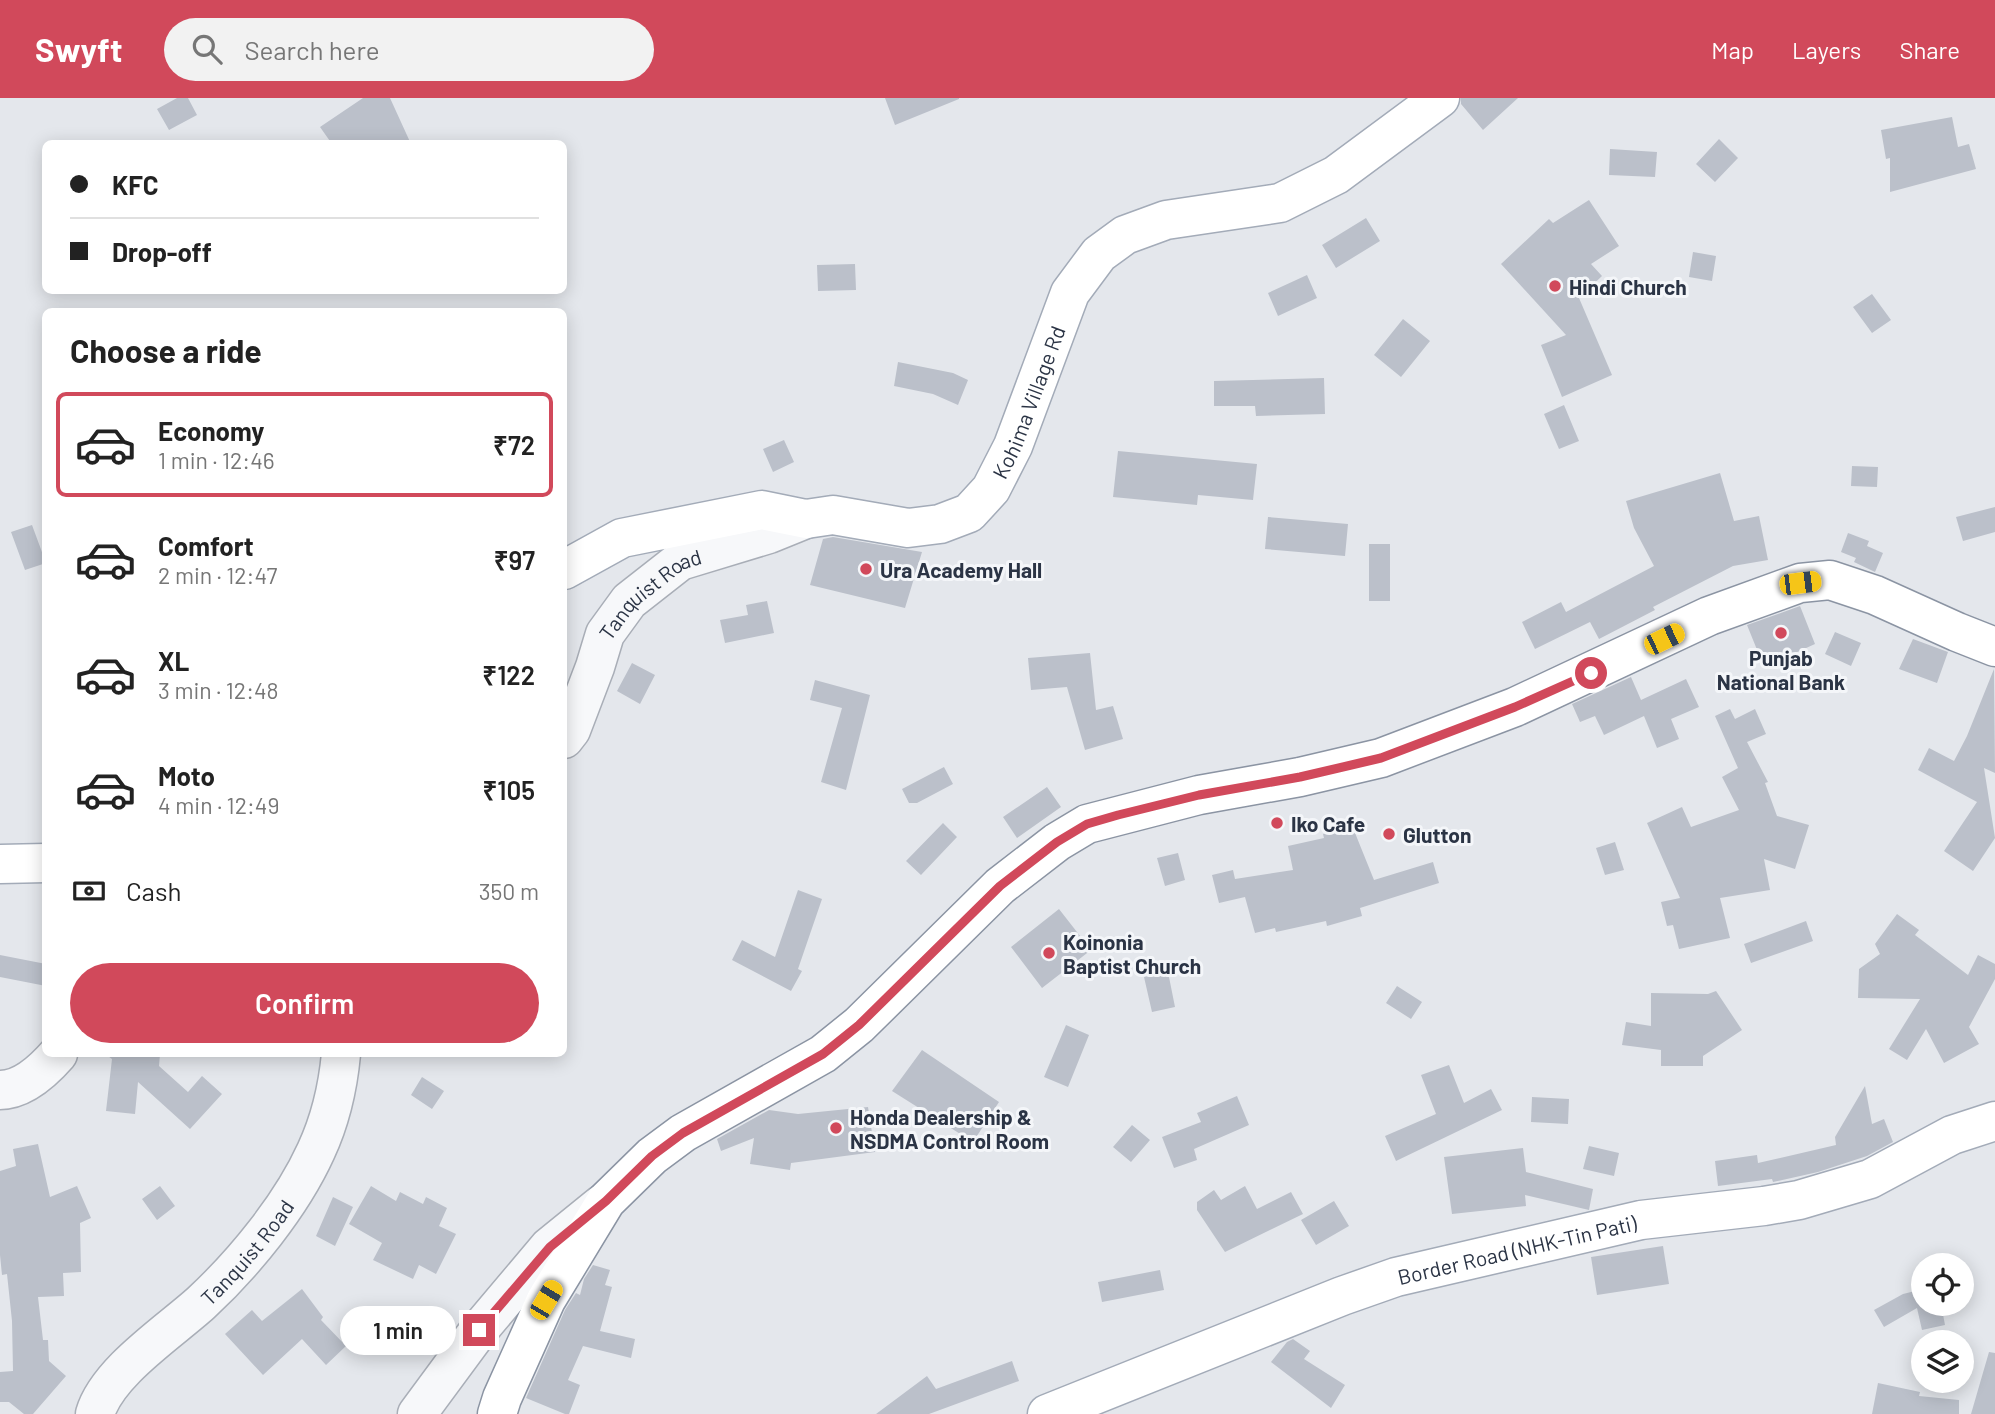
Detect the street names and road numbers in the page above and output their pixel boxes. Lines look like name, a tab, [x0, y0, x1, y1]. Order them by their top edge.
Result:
street label: Kohima Village Rd	[986, 322, 1069, 482]
street label: Tanquist Road	[593, 543, 704, 644]
street label: Tanquist Road	[195, 1194, 298, 1310]
street label: Border Road (NHK-Tin Pati)	[1395, 1209, 1639, 1289]

